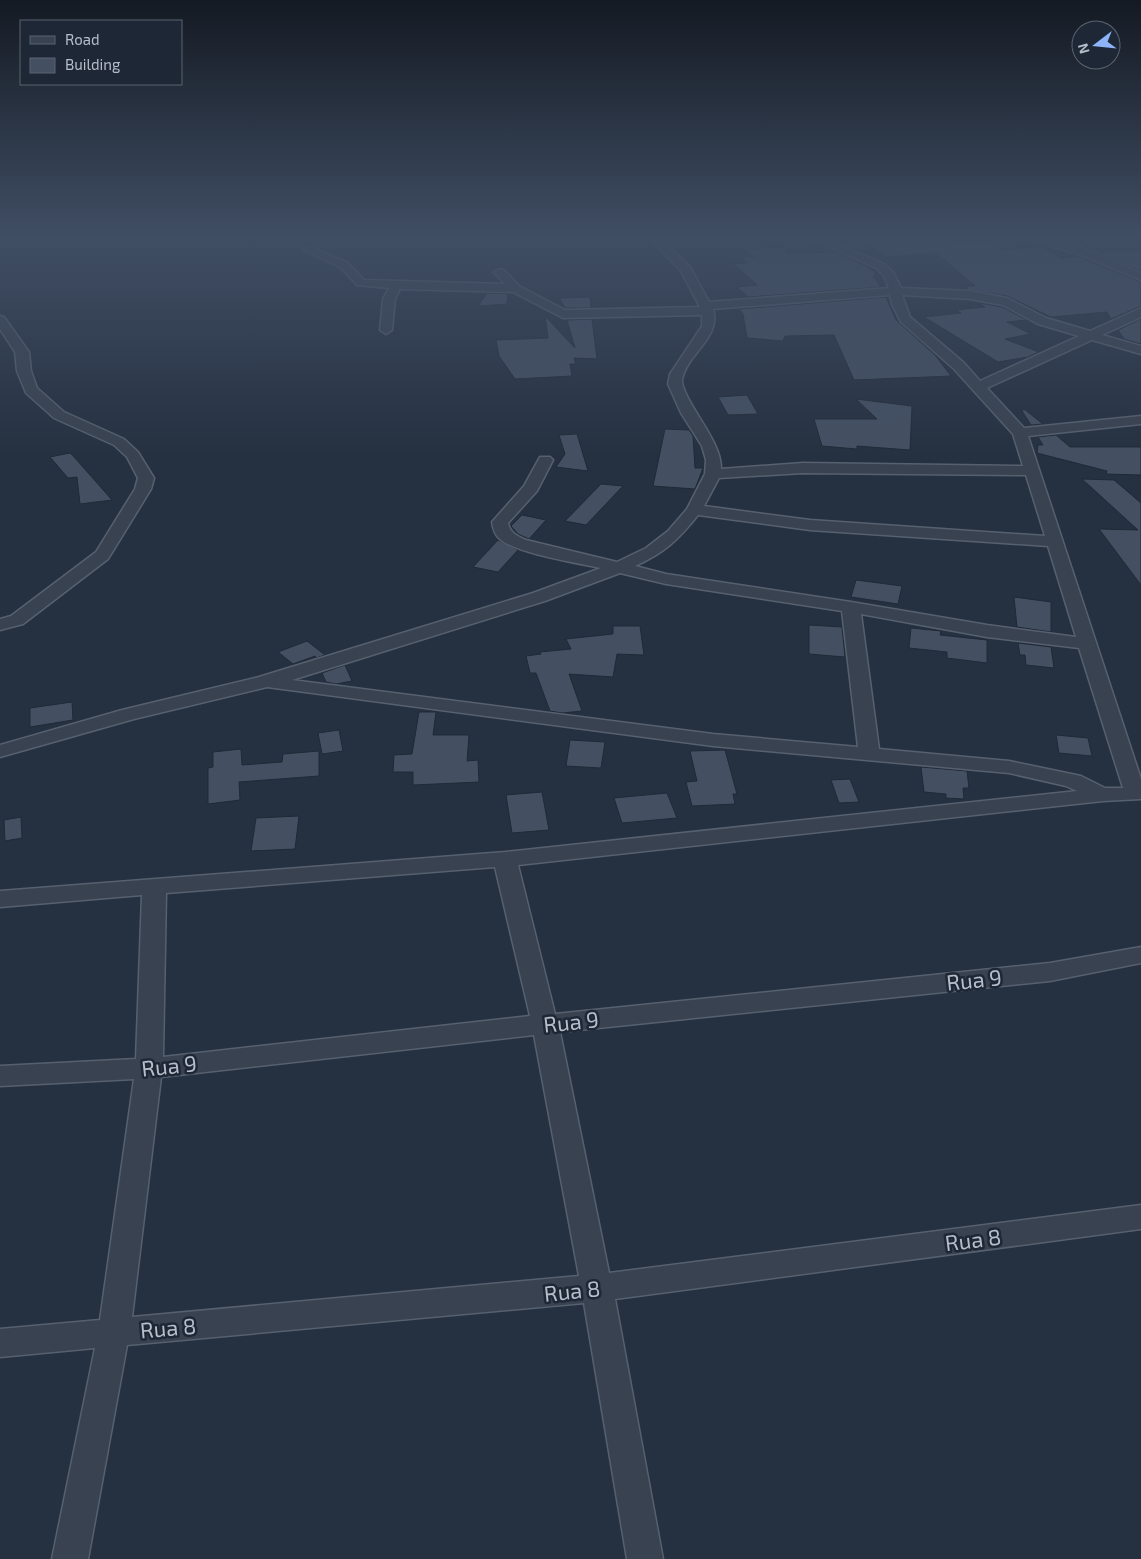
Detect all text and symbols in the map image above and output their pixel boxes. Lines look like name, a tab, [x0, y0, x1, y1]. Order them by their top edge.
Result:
legend	[20, 20, 182, 85]
north arrow	[1071, 20, 1121, 70]
text: Road	[65, 30, 100, 48]
text: N	[1073, 42, 1093, 56]
text: Building	[65, 55, 121, 73]
street label: Rua 9	[945, 963, 1003, 995]
street label: Rua 9	[542, 1005, 600, 1037]
street label: Rua 9	[140, 1049, 198, 1081]
street label: Rua 8	[943, 1223, 1003, 1255]
street label: Rua 8	[543, 1274, 601, 1306]
street label: Rua 8	[139, 1312, 197, 1342]

